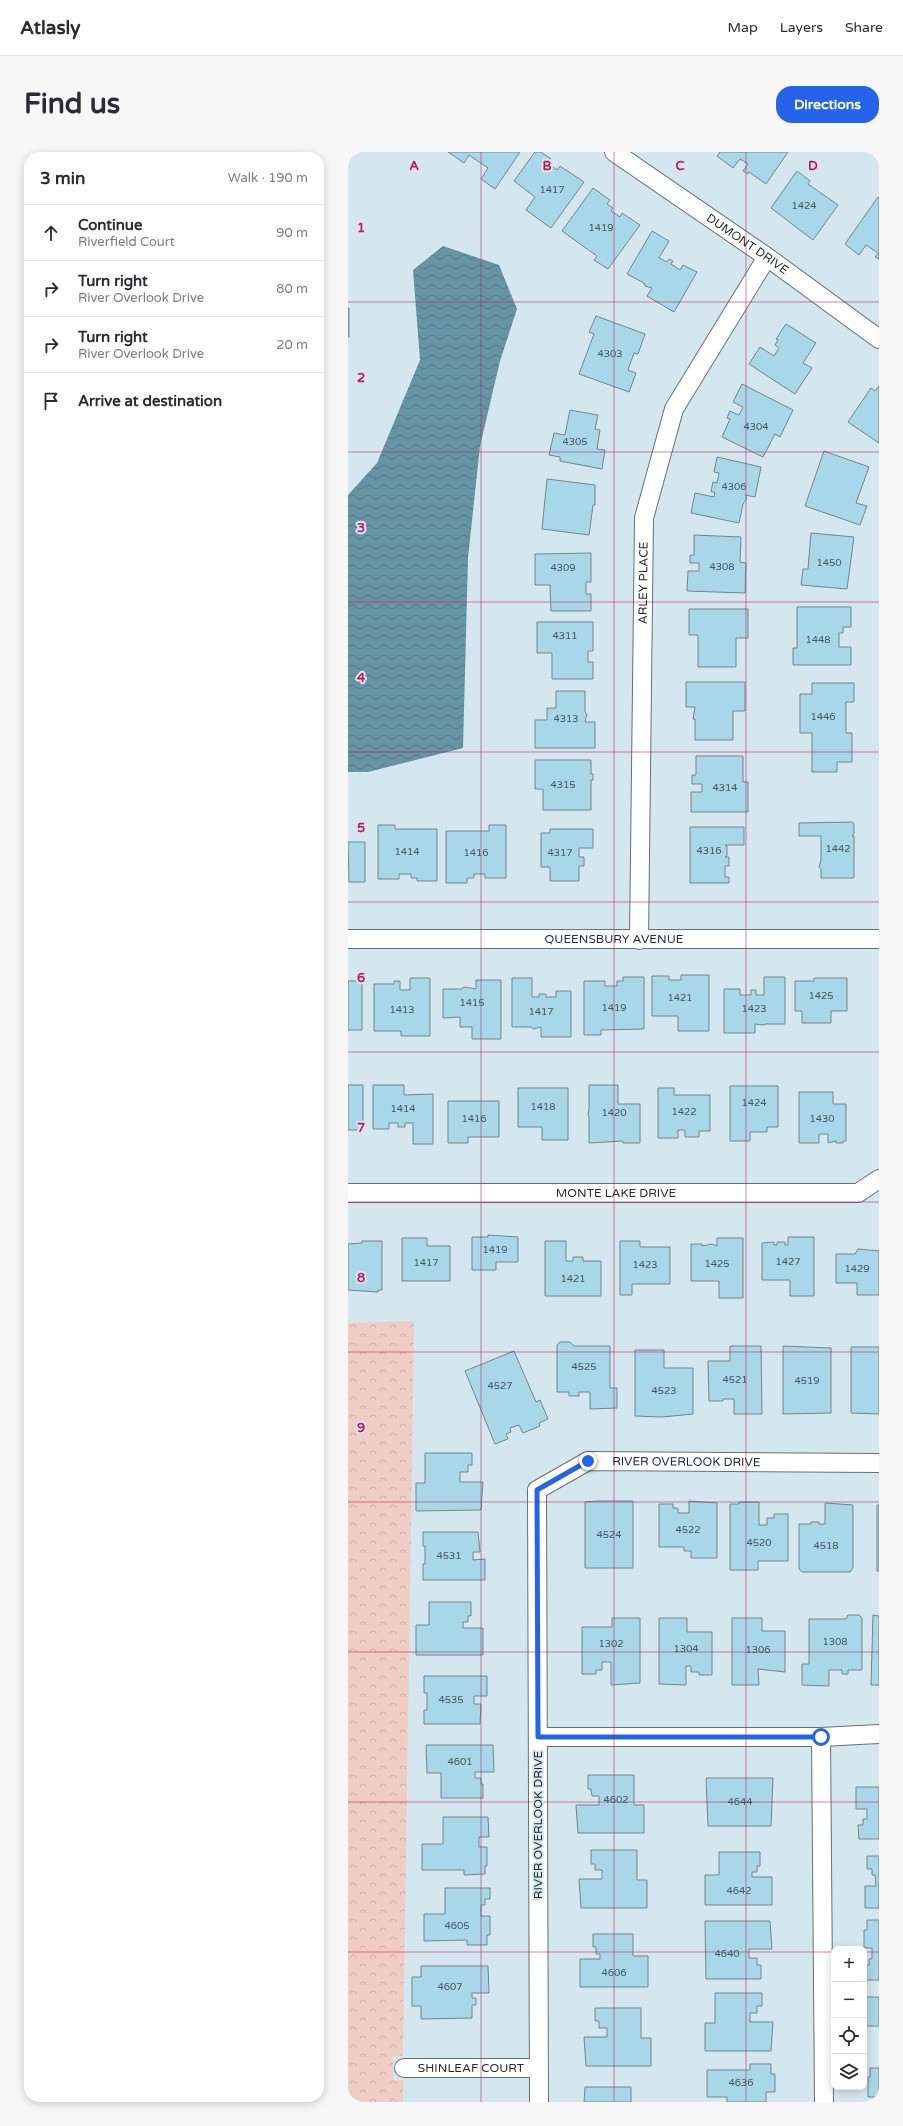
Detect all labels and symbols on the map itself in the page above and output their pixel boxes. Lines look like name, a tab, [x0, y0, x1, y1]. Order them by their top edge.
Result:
text: A	[409, 158, 419, 174]
text: B	[542, 158, 552, 174]
text: C	[675, 158, 685, 174]
text: D	[808, 158, 818, 174]
house number: 1417	[539, 184, 565, 196]
house number: 1424	[791, 200, 817, 212]
street label: DUMONT DRIVE	[704, 211, 791, 277]
text: 1	[357, 220, 365, 236]
house number: 1419	[588, 222, 614, 234]
house number: 4303	[597, 348, 623, 360]
text: 2	[357, 370, 365, 386]
house number: 4304	[743, 421, 769, 433]
house number: 4305	[562, 436, 588, 448]
house number: 4306	[721, 481, 747, 493]
text: 3	[357, 520, 365, 536]
street label: ARLEY PLACE	[636, 541, 651, 624]
house number: 1450	[816, 557, 842, 569]
house number: 4308	[709, 561, 735, 573]
house number: 4309	[550, 562, 576, 574]
house number: 4311	[552, 630, 578, 642]
house number: 1448	[805, 634, 831, 646]
text: 4	[357, 670, 366, 686]
house number: 1446	[810, 711, 836, 723]
house number: 4313	[553, 713, 579, 725]
house number: 4315	[550, 779, 576, 791]
house number: 4314	[712, 782, 738, 794]
text: 5	[357, 820, 365, 836]
house number: 1442	[825, 843, 851, 855]
house number: 4316	[696, 845, 722, 857]
house number: 1414	[394, 846, 420, 858]
house number: 1416	[463, 847, 489, 859]
house number: 4317	[547, 847, 573, 859]
street label: QUEENSBURY AVENUE	[545, 932, 684, 946]
text: 6	[357, 970, 365, 986]
house number: 1425	[808, 990, 834, 1002]
house number: 1421	[667, 992, 693, 1004]
house number: 1415	[459, 997, 485, 1009]
house number: 1419	[601, 1002, 627, 1014]
house number: 1423	[741, 1003, 767, 1015]
house number: 1413	[389, 1004, 415, 1016]
house number: 1417	[528, 1006, 554, 1018]
house number: 1424	[741, 1097, 767, 1109]
house number: 1418	[530, 1101, 556, 1113]
house number: 1414	[390, 1103, 416, 1115]
house number: 1422	[671, 1106, 697, 1118]
house number: 1420	[601, 1107, 627, 1119]
house number: 1416	[461, 1113, 487, 1125]
house number: 1430	[809, 1113, 835, 1125]
text: 7	[357, 1120, 365, 1136]
street label: MONTE LAKE DRIVE	[556, 1186, 677, 1200]
house number: 1419	[482, 1244, 508, 1256]
house number: 1427	[775, 1256, 801, 1268]
house number: 1417	[413, 1257, 439, 1269]
house number: 1425	[704, 1258, 730, 1270]
house number: 1423	[632, 1259, 658, 1271]
house number: 1429	[844, 1263, 870, 1275]
text: 8	[357, 1270, 365, 1286]
house number: 1421	[560, 1273, 586, 1285]
house number: 4525	[571, 1361, 597, 1373]
house number: 4521	[722, 1374, 748, 1386]
house number: 4519	[794, 1375, 820, 1387]
house number: 4527	[487, 1380, 513, 1392]
house number: 4523	[651, 1385, 677, 1397]
text: 9	[357, 1420, 365, 1436]
route end	[579, 1452, 597, 1470]
street label: RIVER OVERLOOK DRIVE	[612, 1454, 761, 1469]
house number: 4522	[675, 1524, 701, 1536]
house number: 4524	[596, 1529, 622, 1541]
house number: 4520	[746, 1537, 772, 1549]
house number: 4518	[813, 1540, 839, 1552]
house number: 4531	[436, 1550, 462, 1562]
house number: 1308	[822, 1636, 848, 1648]
house number: 1302	[598, 1638, 624, 1650]
house number: 1304	[673, 1643, 699, 1655]
house number: 1306	[745, 1644, 771, 1656]
house number: 4535	[438, 1694, 464, 1706]
route start	[812, 1728, 830, 1746]
street label: RIVER OVERLOOK DRIVE	[531, 1751, 545, 1899]
house number: 4601	[447, 1756, 473, 1768]
house number: 4602	[603, 1794, 629, 1806]
house number: 4644	[727, 1796, 753, 1808]
house number: 4642	[726, 1885, 752, 1897]
house number: 4605	[444, 1920, 470, 1932]
house number: 4640	[714, 1948, 740, 1960]
house number: 4606	[601, 1967, 627, 1979]
house number: 4607	[437, 1981, 463, 1993]
street label: SHINLEAF COURT	[418, 2061, 525, 2075]
house number: 4636	[728, 2077, 754, 2089]

